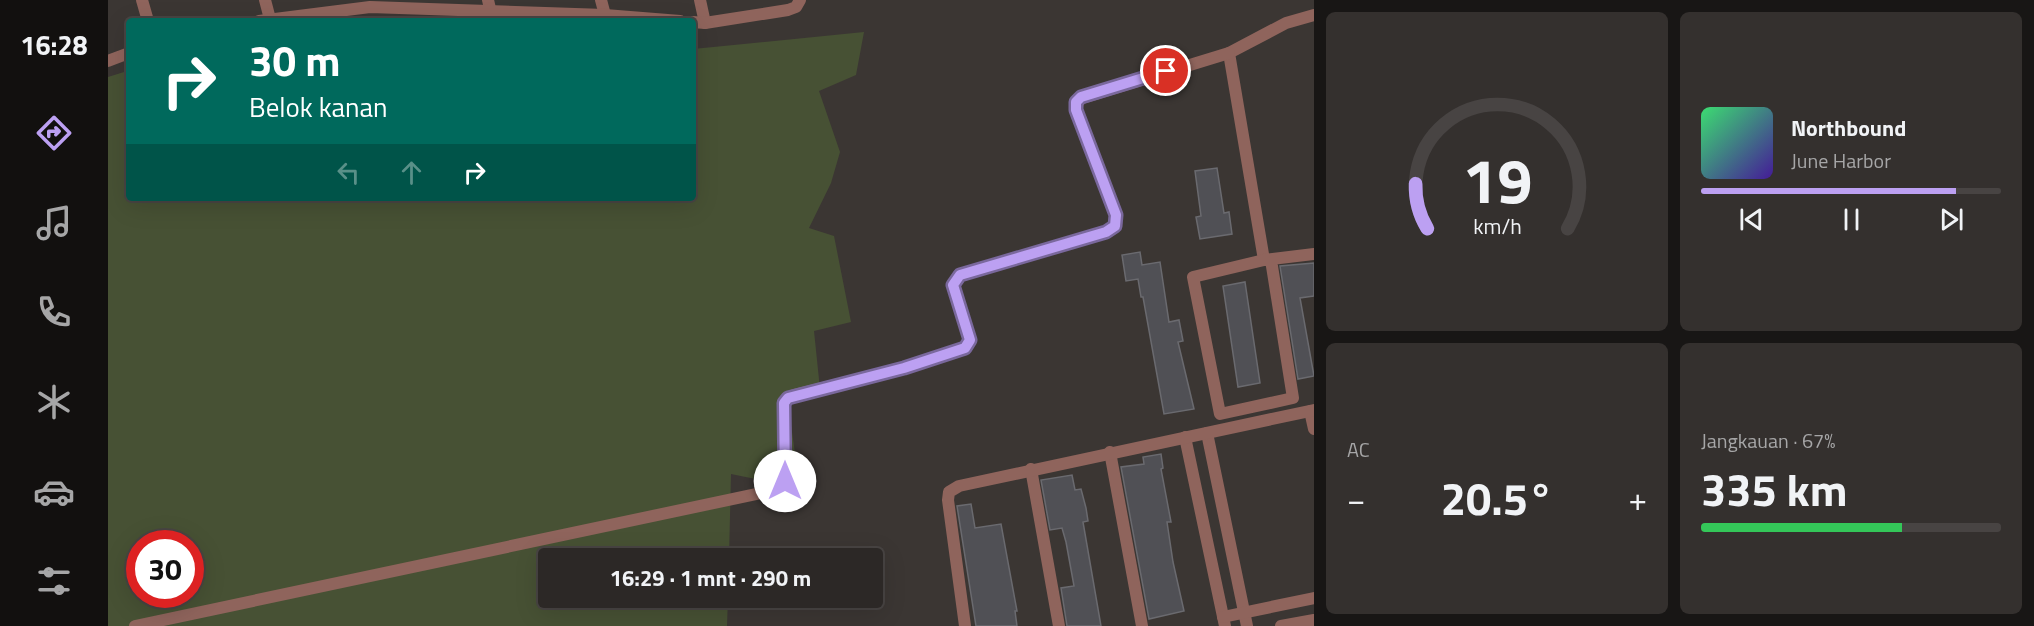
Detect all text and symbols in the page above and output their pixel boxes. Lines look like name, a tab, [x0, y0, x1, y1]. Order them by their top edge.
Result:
text: 16:28	[20, 24, 88, 65]
text: 30 m	[249, 28, 341, 92]
icon: right	[150, 42, 228, 120]
pin	[1140, 45, 1191, 96]
icon: arrive	[1149, 54, 1182, 87]
text: Belok kanan	[249, 86, 388, 127]
text: Northbound	[1791, 111, 1906, 145]
icon: directions	[33, 112, 75, 154]
text: 19	[1462, 132, 1532, 227]
text: June Harbor	[1791, 145, 1891, 176]
icon: left	[332, 156, 365, 189]
icon: ahead	[395, 156, 428, 189]
icon: right	[458, 156, 491, 189]
icon: music	[33, 202, 75, 244]
icon: previous	[1735, 203, 1768, 236]
icon: pause	[1835, 203, 1868, 236]
icon: next	[1935, 203, 1968, 236]
text: km/h	[1473, 210, 1521, 242]
icon: phone	[33, 291, 75, 333]
icon: climate	[33, 381, 75, 423]
text: Jangkauan · 67%	[1701, 425, 1835, 456]
text: AC	[1347, 434, 1370, 465]
position arrow	[753, 449, 817, 513]
text: 335 km	[1701, 455, 1847, 523]
text: 20.5°	[1441, 464, 1553, 532]
icon: car	[33, 471, 75, 513]
text: −	[1347, 474, 1365, 524]
text: +	[1629, 474, 1647, 524]
speed limit sign: 30	[126, 530, 204, 608]
icon: filters	[33, 560, 75, 602]
text: 16:29 · 1 mnt · 290 m	[610, 561, 811, 595]

